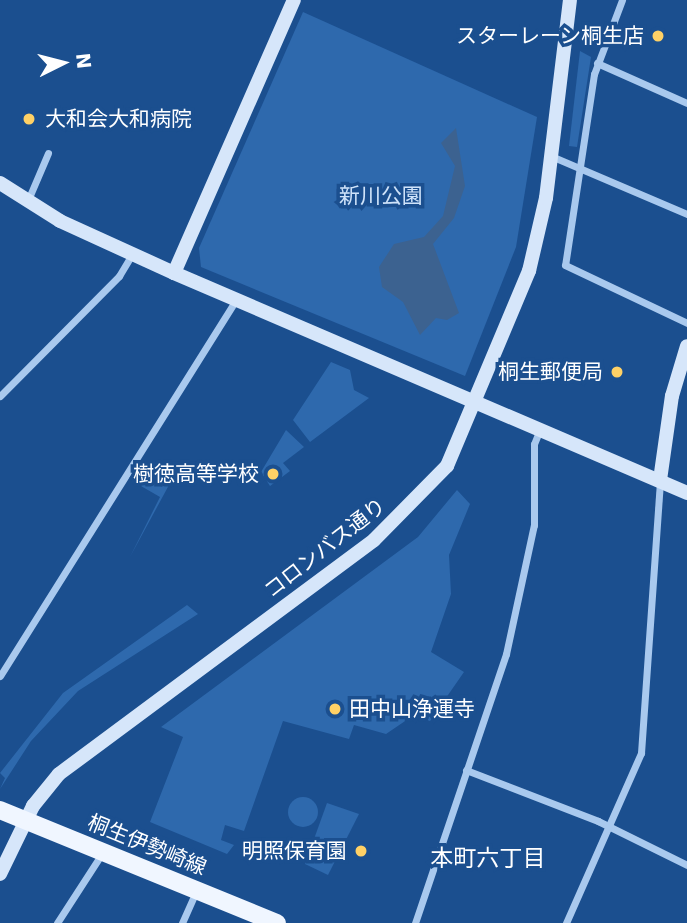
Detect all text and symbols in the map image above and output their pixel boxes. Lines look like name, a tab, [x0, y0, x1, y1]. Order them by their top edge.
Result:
place label: スターレーン桐生店	[455, 23, 644, 49]
north arrow	[28, 28, 98, 98]
marker: スターレーン桐生店	[650, 28, 666, 44]
text: N	[72, 52, 96, 70]
place label: 大和会大和病院	[45, 106, 192, 132]
marker: 大和会大和病院	[19, 109, 39, 129]
park label: 新川公園	[339, 183, 423, 209]
place label: 桐生郵便局	[498, 359, 603, 385]
marker: 桐生郵便局	[609, 364, 625, 380]
place label: 樹徳高等学校	[133, 461, 259, 487]
marker: 樹徳高等学校	[265, 466, 281, 482]
street label: コロンバス通り	[259, 493, 391, 603]
place label: 田中山浄運寺	[349, 696, 475, 722]
marker: 田中山浄運寺	[327, 701, 343, 717]
street label: 桐生伊勢崎線	[84, 810, 210, 880]
place label: 明照保育園	[242, 838, 347, 864]
marker: 明照保育園	[353, 843, 369, 859]
district label: 本町六丁目	[431, 844, 545, 872]

